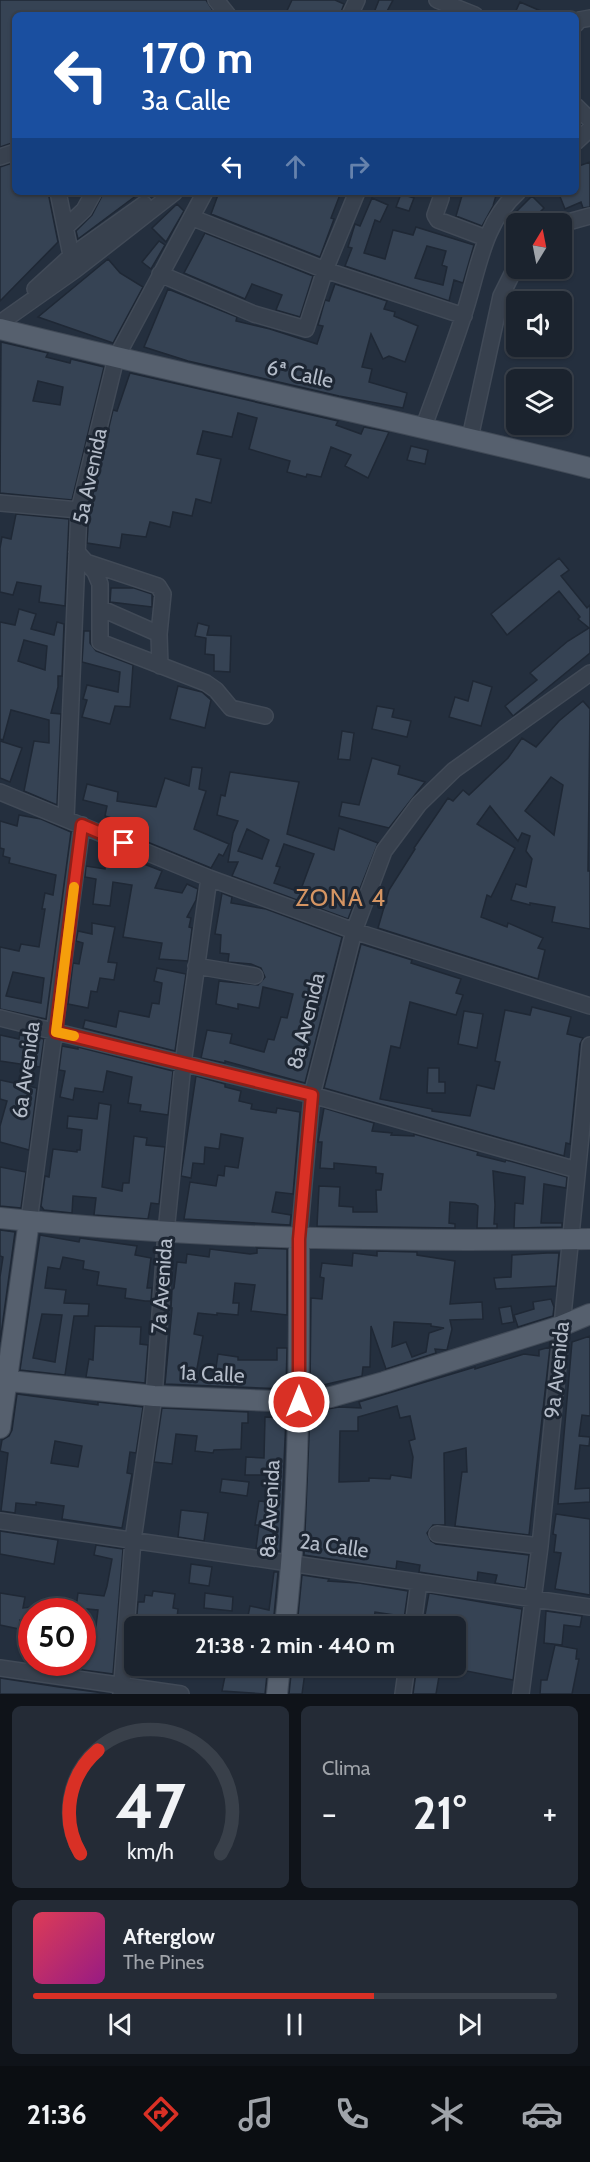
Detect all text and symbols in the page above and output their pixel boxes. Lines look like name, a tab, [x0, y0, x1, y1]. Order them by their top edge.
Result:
text: 170 m	[141, 32, 253, 84]
icon: left	[42, 36, 120, 114]
text: 3a Calle	[141, 84, 231, 117]
icon: left	[216, 150, 249, 183]
icon: ahead	[279, 150, 312, 183]
icon: right	[342, 150, 375, 183]
north arrow	[506, 213, 572, 279]
map controls	[506, 213, 572, 435]
button: sound	[506, 291, 572, 357]
street label: 6ª Calle	[264, 354, 336, 393]
button: layers	[506, 369, 572, 435]
street label: 5a Avenida	[67, 426, 112, 526]
pin	[98, 817, 149, 868]
icon: arrive	[107, 826, 140, 859]
district label: ZONA 4	[295, 883, 387, 912]
street label: 8a Avenida	[281, 970, 330, 1072]
street label: 6a Avenida	[6, 1020, 45, 1120]
street label: 7a Avenida	[146, 1237, 177, 1335]
street label: 9a Avenida	[539, 1320, 574, 1420]
street label: 1a Calle	[179, 1359, 245, 1388]
position arrow	[267, 1370, 331, 1434]
street label: 8a Avenida	[254, 1459, 285, 1559]
street label: 2a Calle	[298, 1528, 370, 1563]
speed limit sign: 50	[18, 1598, 96, 1676]
text: 21:38 · 2 min · 440 m	[195, 1632, 395, 1659]
text: Clima	[322, 1756, 370, 1780]
text: 47	[115, 1768, 186, 1844]
text: 21°	[413, 1786, 466, 1840]
text: −	[322, 1793, 337, 1833]
text: +	[542, 1793, 557, 1833]
text: km/h	[127, 1838, 174, 1864]
text: Afterglow	[123, 1923, 215, 1950]
text: The Pines	[123, 1950, 204, 1974]
icon: previous	[104, 2008, 137, 2041]
icon: pause	[278, 2008, 311, 2041]
icon: next	[453, 2008, 486, 2041]
icon: directions	[140, 2093, 182, 2135]
icon: music	[235, 2093, 277, 2135]
icon: phone	[331, 2093, 373, 2135]
icon: climate	[426, 2093, 468, 2135]
icon: car	[521, 2093, 563, 2135]
text: 21:36	[27, 2098, 87, 2131]

